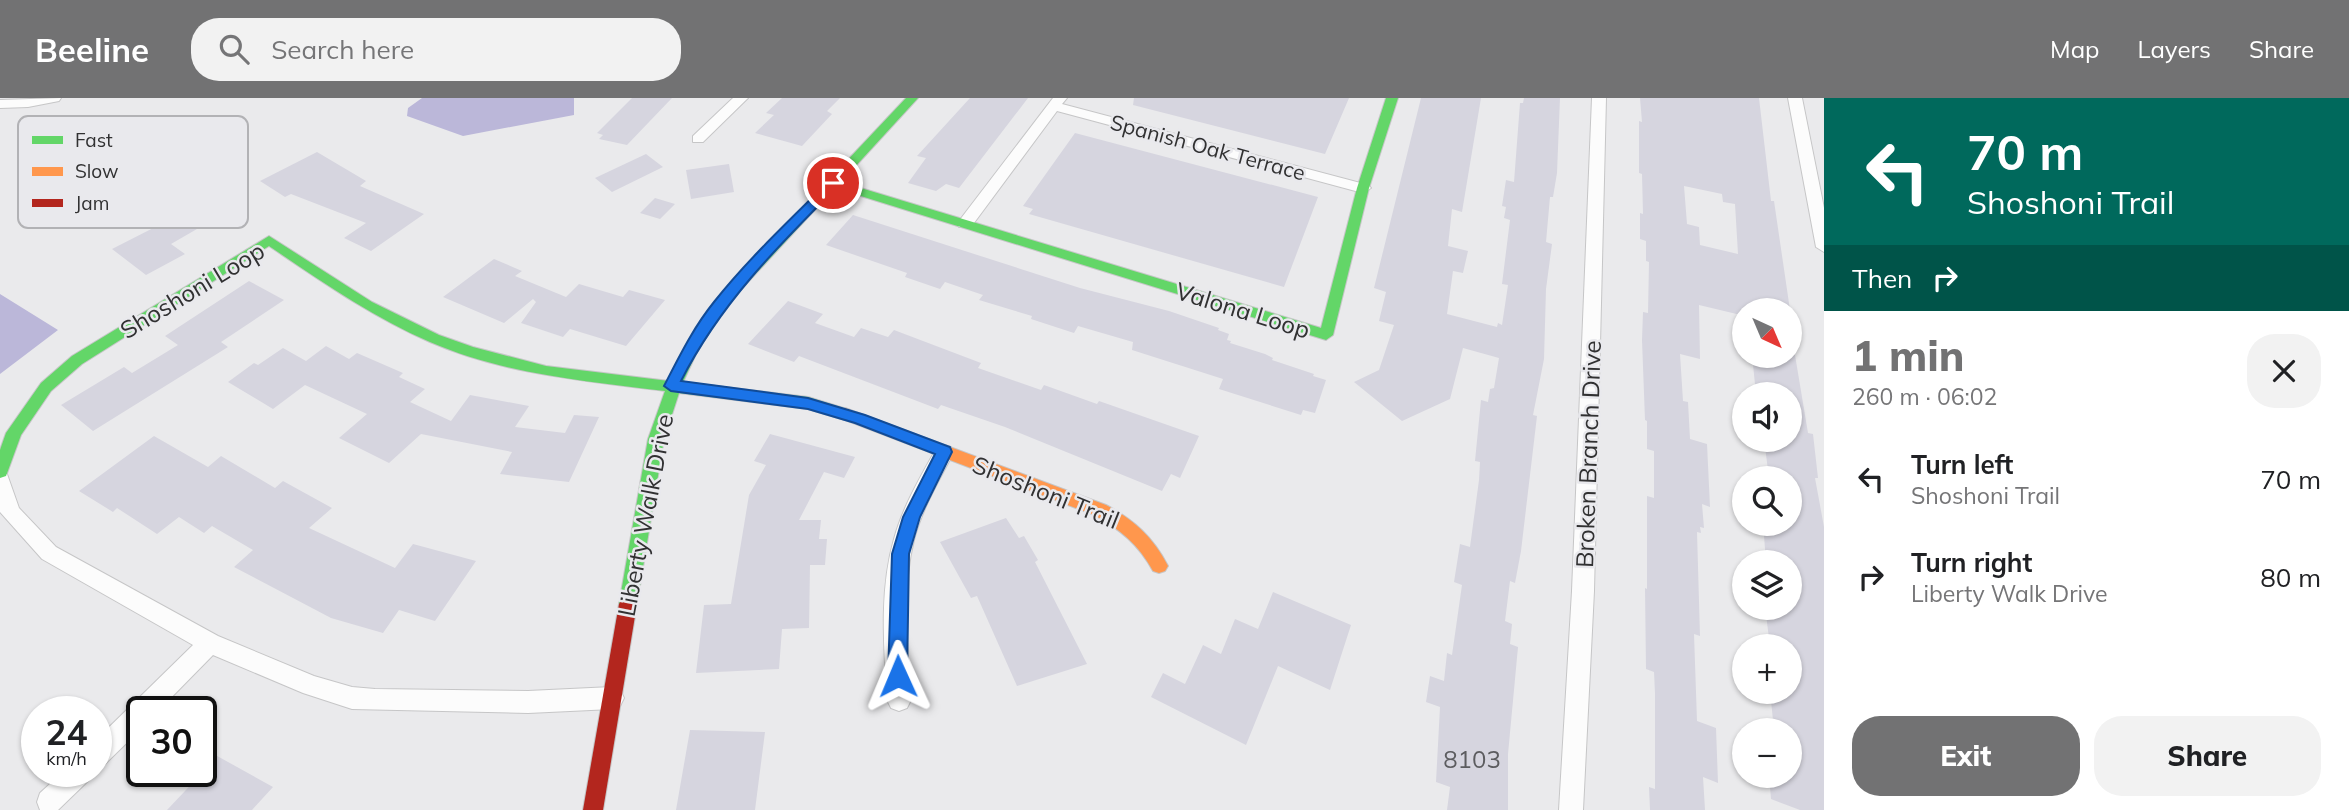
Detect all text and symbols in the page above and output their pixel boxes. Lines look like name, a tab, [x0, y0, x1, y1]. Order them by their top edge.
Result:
search box	[191, 18, 681, 81]
text: Beeline	[35, 29, 149, 70]
icon: search	[215, 30, 253, 68]
text: Search here	[271, 33, 414, 66]
text: Map	[2050, 34, 2099, 64]
text: Layers	[2137, 34, 2211, 64]
text: Share	[2249, 34, 2314, 64]
street label: Spanish Oak Terrace	[1108, 108, 1308, 186]
legend	[18, 116, 248, 228]
text: 70 m	[1967, 121, 2083, 182]
icon: left	[1852, 126, 1943, 217]
text: Fast	[75, 128, 113, 152]
pin	[803, 153, 863, 213]
text: Slow	[75, 159, 119, 183]
icon: arrive	[814, 164, 852, 202]
text: Shoshoni Trail	[1967, 182, 2174, 222]
text: Jam	[75, 191, 109, 215]
street label: Shoshoni Loop	[114, 235, 270, 345]
icon: right	[1926, 259, 1964, 297]
text: Then	[1852, 262, 1912, 295]
street label: Valona Loop	[1172, 275, 1314, 345]
north arrow	[1732, 298, 1802, 368]
map controls	[1732, 298, 1802, 788]
text: 1 min	[1852, 329, 1965, 382]
button: close	[2247, 334, 2321, 408]
street label: Broken Branch Drive	[1569, 340, 1607, 568]
button: sound	[1732, 382, 1802, 452]
text: 260 m · 06:02	[1852, 382, 1997, 411]
street label: Liberty Walk Drive	[611, 411, 679, 619]
text: Turn left	[1911, 448, 2013, 481]
street label: Shoshoni Trail	[968, 449, 1124, 535]
icon: left	[1852, 460, 1890, 498]
text: 70 m	[2260, 463, 2321, 496]
button: search	[1732, 466, 1802, 536]
text: Shoshoni Trail	[1911, 481, 2060, 510]
text: Turn right	[1911, 546, 2032, 579]
button: layers	[1732, 550, 1802, 620]
icon: right	[1852, 558, 1890, 596]
text: 80 m	[2260, 561, 2321, 594]
text: Liberty Walk Drive	[1911, 579, 2108, 608]
button: +	[1732, 634, 1802, 704]
position arrow	[861, 639, 935, 713]
speed limit sign: 30	[126, 696, 217, 787]
text: 24	[45, 710, 88, 754]
button: Exit	[1852, 716, 2080, 796]
button: Share	[2094, 716, 2321, 796]
button: −	[1732, 718, 1802, 788]
house number: 8103	[1443, 744, 1501, 774]
text: km/h	[46, 747, 87, 770]

